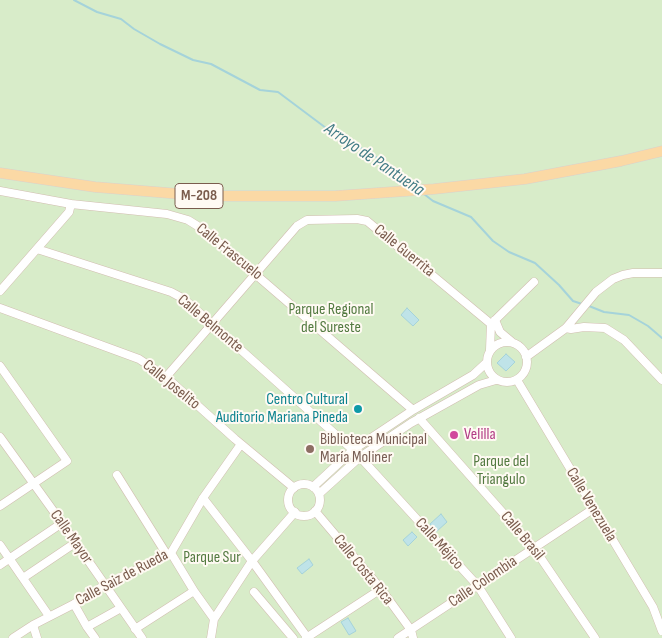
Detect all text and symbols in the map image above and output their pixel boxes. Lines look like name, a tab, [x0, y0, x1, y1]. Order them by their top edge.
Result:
water label: Arroyo de Pantueña	[320, 119, 428, 201]
road number: M-208	[175, 184, 223, 208]
street label: Calle Frascuelo	[192, 219, 266, 285]
street label: Calle Guerrita	[370, 221, 438, 281]
street label: Calle Belmonte	[173, 291, 247, 357]
park label: Parque Regional del Sureste	[289, 300, 373, 338]
street label: Calle Joselito	[138, 356, 204, 414]
place label: Centro Cultural Auditorio Mariana Pineda	[216, 390, 348, 428]
marker: Centro Cultural Auditorio Mariana Pineda	[352, 403, 364, 415]
place label: Velilla	[464, 425, 496, 445]
marker: Velilla	[448, 429, 460, 441]
place label: Biblioteca Municipal María Moliner	[320, 430, 427, 468]
marker: Biblioteca Municipal María Moliner	[304, 443, 316, 455]
park label: Parque del Triangulo	[473, 452, 529, 490]
street label: Calle Venezuela	[561, 464, 621, 546]
street label: Calle Mayor	[46, 506, 96, 568]
street label: Calle Brasil	[496, 508, 548, 564]
street label: Calle Méjico	[411, 514, 467, 574]
street label: Calle Costa Rica	[329, 531, 397, 609]
street label: Calle Saiz de Rueda	[73, 546, 171, 610]
park label: Parque Sur	[183, 548, 241, 568]
street label: Calle Colombia	[445, 552, 521, 612]

